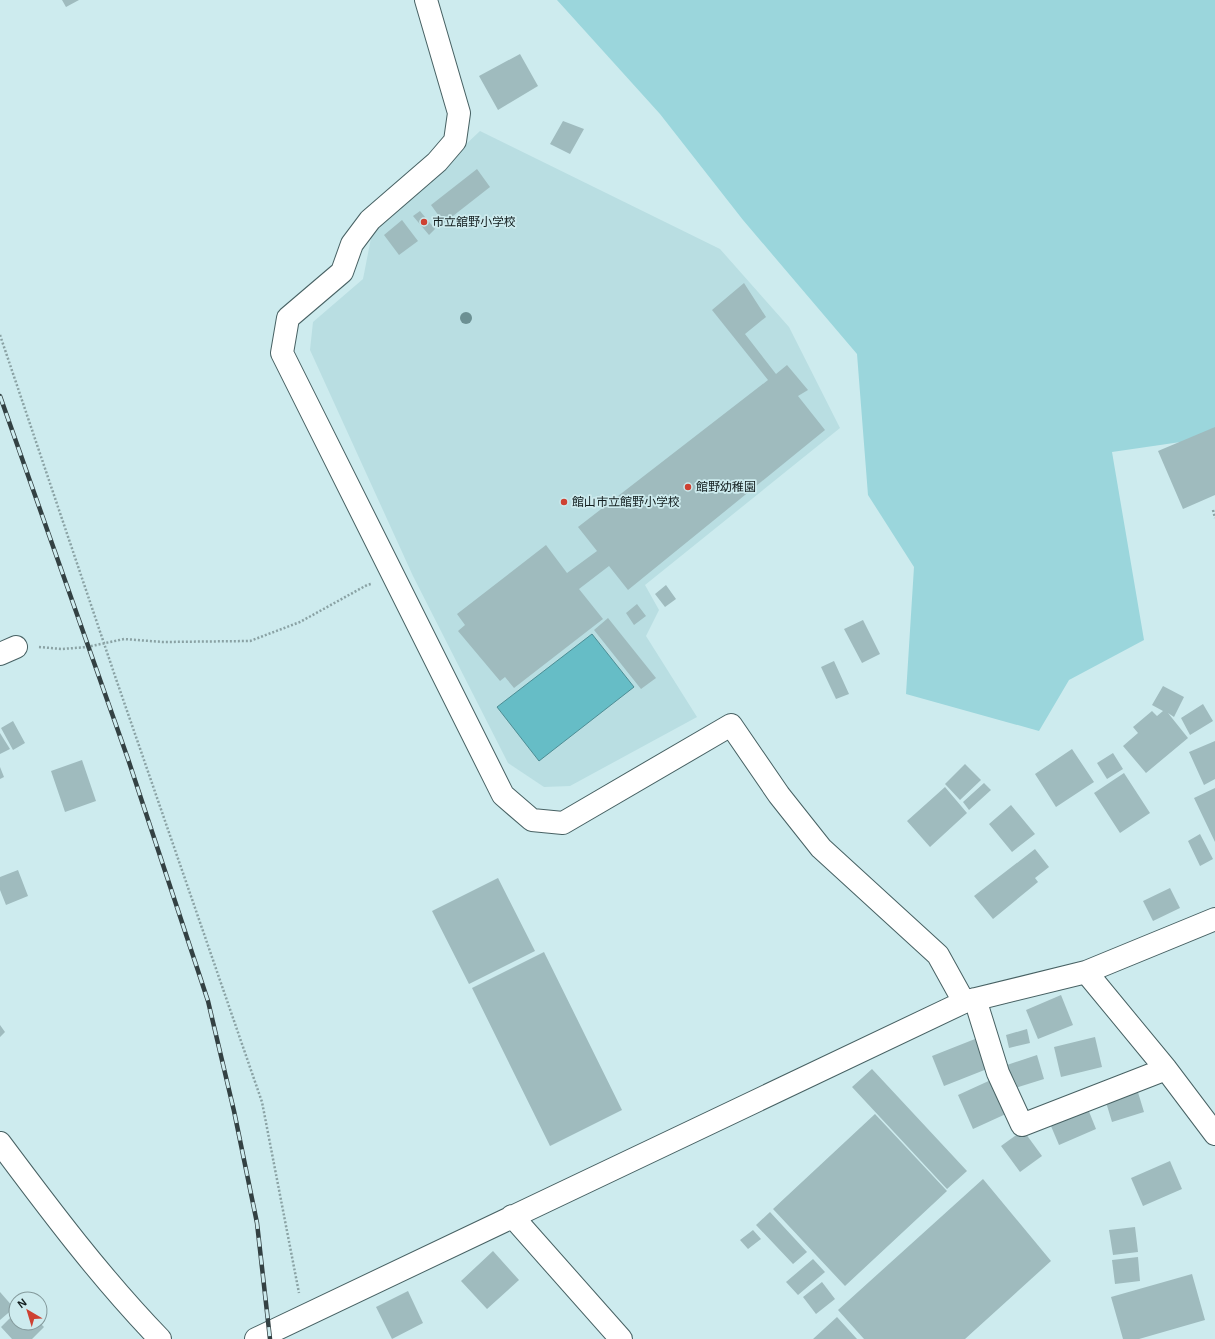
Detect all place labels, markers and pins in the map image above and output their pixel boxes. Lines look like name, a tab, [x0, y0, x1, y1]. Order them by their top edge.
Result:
place label: 市立舘野小学校	[432, 215, 516, 229]
marker: 市立舘野小学校	[419, 217, 429, 227]
place label: 館野幼稚園	[696, 480, 756, 494]
marker: 館野幼稚園	[683, 482, 693, 492]
place label: 館山市立館野小学校	[572, 495, 680, 509]
marker: 館山市立館野小学校	[559, 497, 569, 507]

